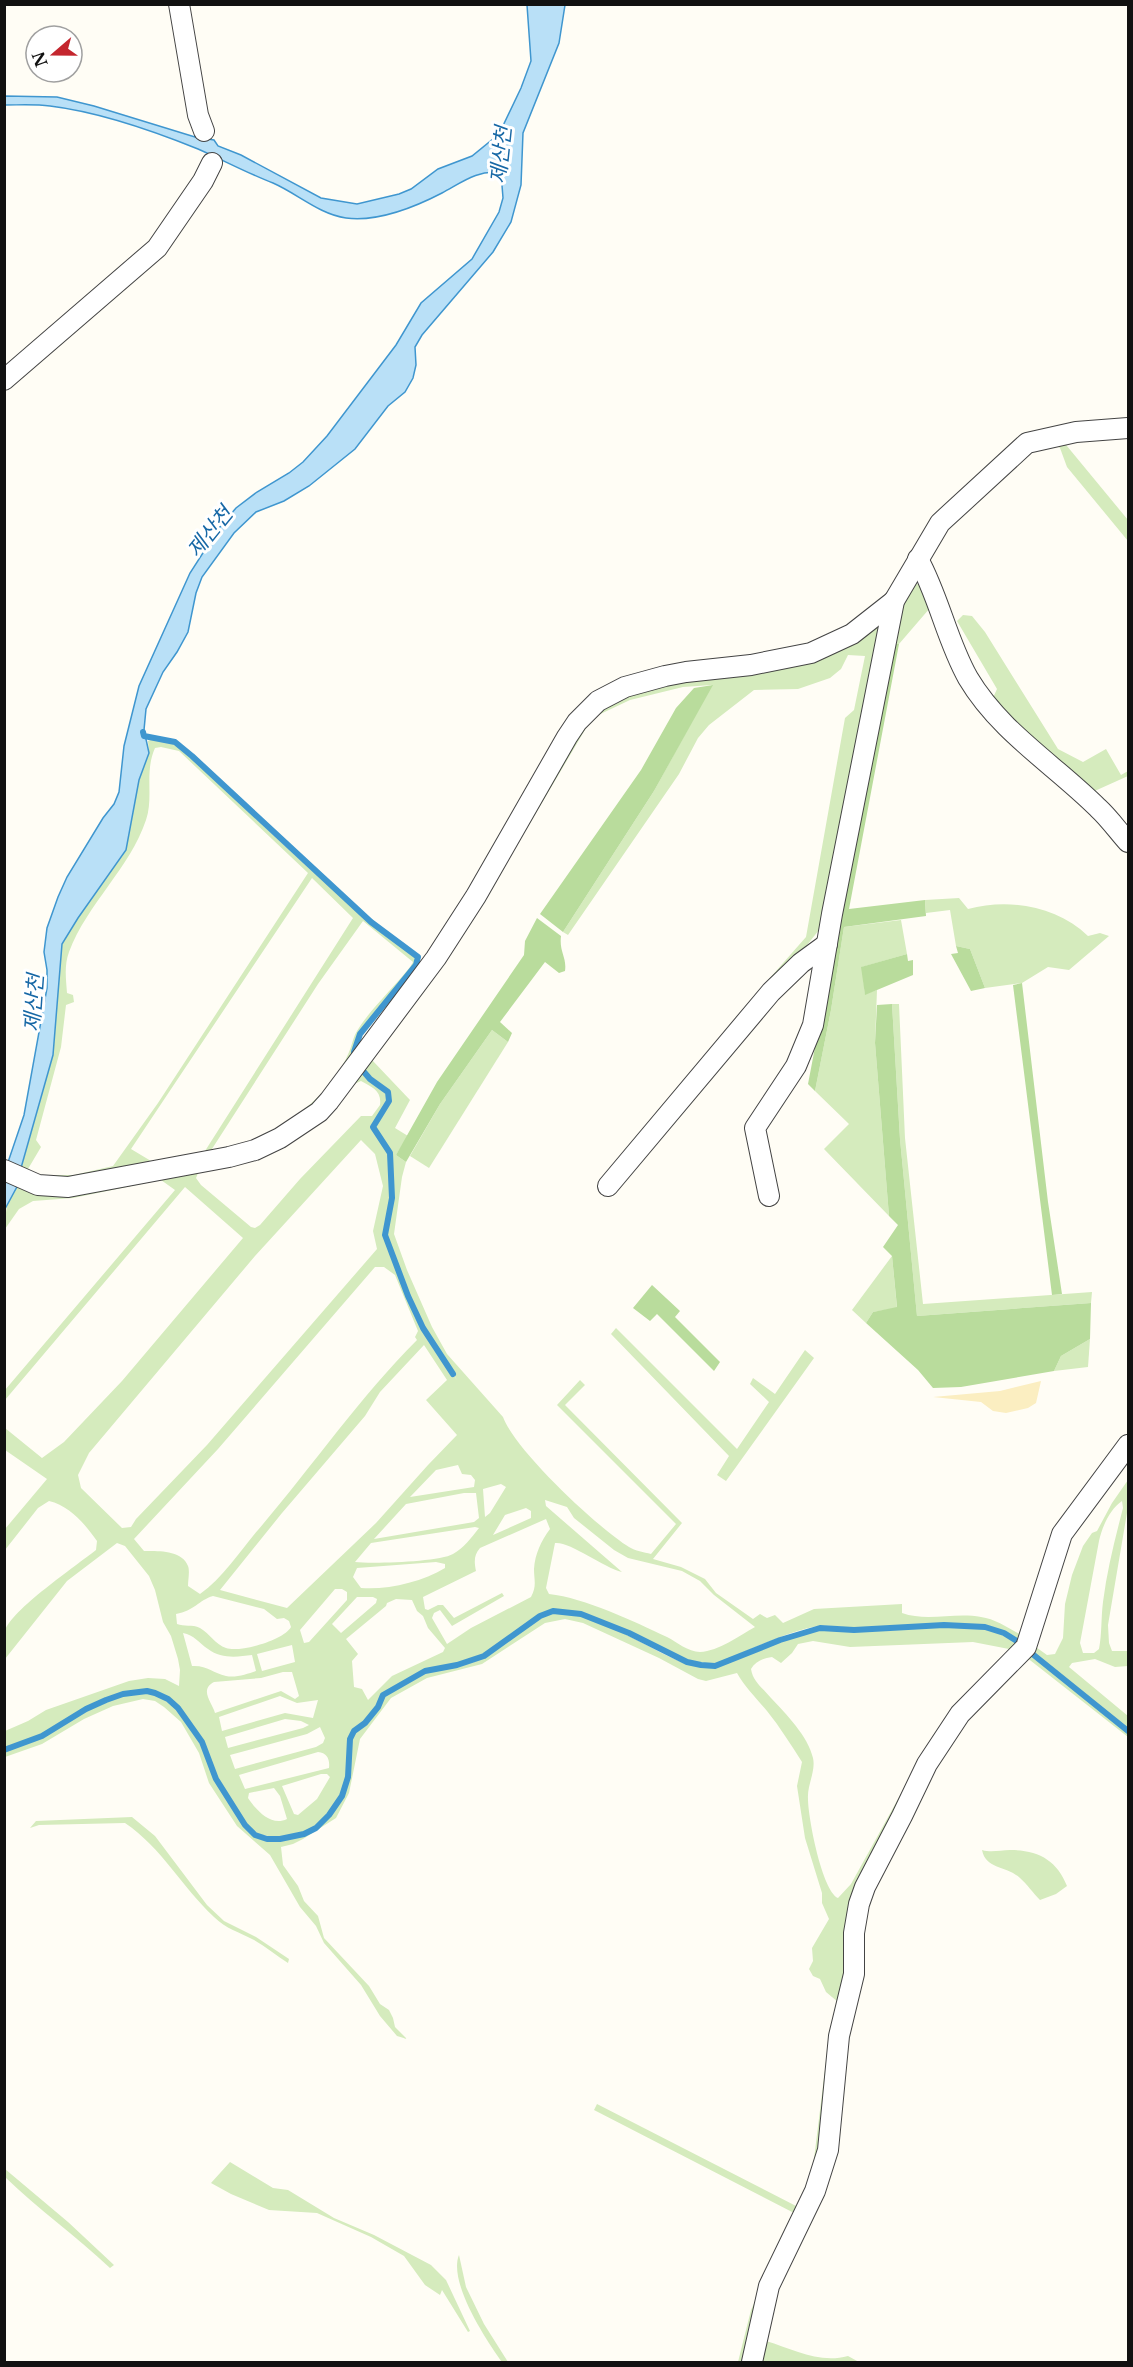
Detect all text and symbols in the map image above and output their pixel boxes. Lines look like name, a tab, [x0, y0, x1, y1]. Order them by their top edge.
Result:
north arrow	[24, 24, 84, 84]
text: N	[28, 49, 52, 70]
water label: 제산천	[485, 122, 517, 185]
water label: 제산천	[182, 499, 240, 563]
water label: 제산천	[19, 971, 49, 1033]

